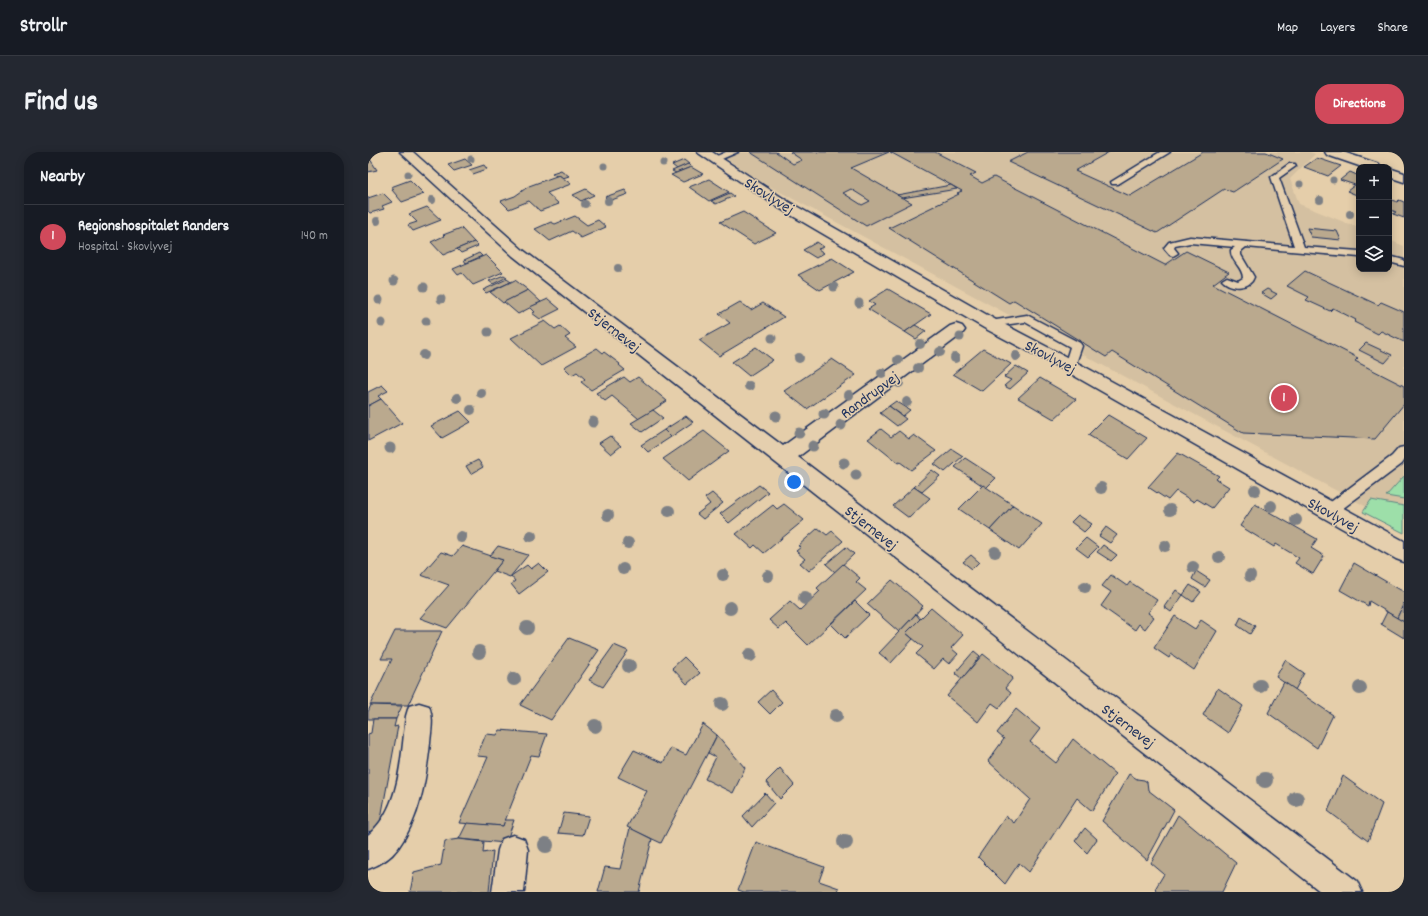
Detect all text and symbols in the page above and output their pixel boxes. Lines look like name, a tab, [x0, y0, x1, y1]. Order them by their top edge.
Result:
text: Strollr	[20, 14, 67, 41]
text: Map	[1277, 18, 1298, 38]
text: Layers	[1320, 18, 1355, 38]
text: Share	[1377, 18, 1408, 38]
text: Find us	[24, 84, 98, 124]
button: Directions	[1315, 84, 1404, 124]
map controls	[1356, 164, 1392, 272]
button: +	[1356, 164, 1392, 200]
text: Nearby	[40, 166, 84, 190]
street label: Skovlyvej	[739, 173, 798, 222]
button: −	[1356, 200, 1392, 236]
text: Regionshospitalet Randers	[78, 216, 229, 238]
text: 1	[52, 227, 54, 246]
text: 140 m	[301, 227, 328, 246]
button: layers	[1356, 236, 1392, 272]
text: Hospital · Skovlyvej	[78, 238, 172, 257]
street label: Stjernevej	[582, 303, 645, 359]
street label: Skovlyvej	[1020, 335, 1080, 381]
street label: Randrupvej	[836, 367, 905, 425]
pin: 1	[1271, 383, 1297, 413]
your location	[784, 472, 804, 492]
street label: Skovlyvej	[1303, 493, 1363, 540]
street label: Stjernevej	[839, 501, 902, 557]
street label: Stjernevej	[1096, 699, 1159, 755]

